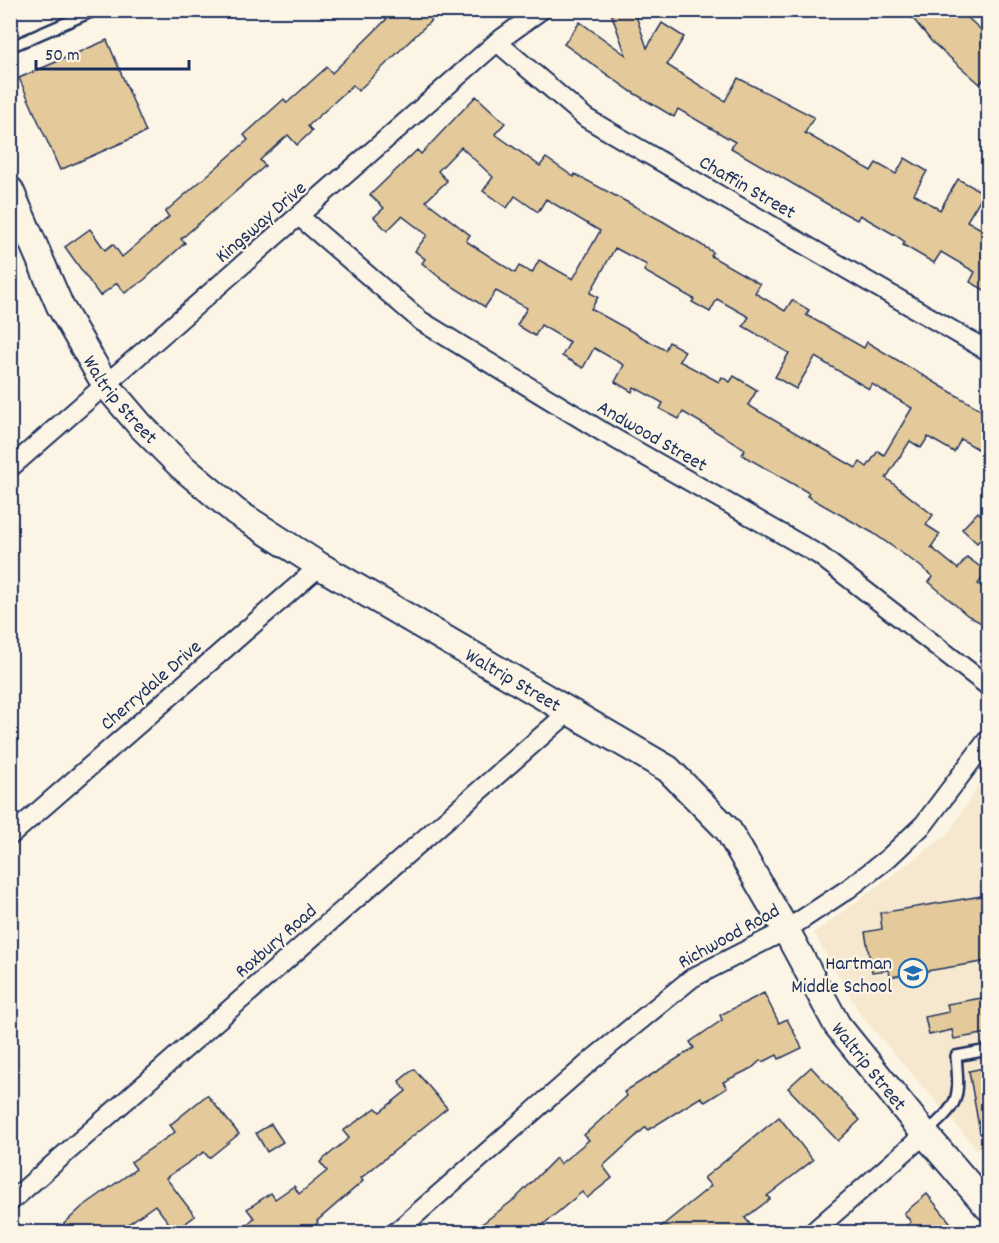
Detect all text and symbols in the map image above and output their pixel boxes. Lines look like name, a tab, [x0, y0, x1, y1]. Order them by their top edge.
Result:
scale bar	[36, 33, 189, 71]
text: 50 m	[45, 44, 80, 69]
street label: Chaffin Street	[693, 150, 800, 228]
street label: Kingsway Drive	[210, 176, 314, 271]
street label: Waltrip Street	[74, 351, 163, 452]
street label: Andwood Street	[591, 395, 712, 480]
street label: Cherrydale Drive	[95, 634, 209, 738]
street label: Waltrip Street	[459, 643, 565, 721]
street label: Richwood Road	[673, 898, 786, 977]
street label: Roxbury Road	[230, 899, 324, 986]
place label: Hartman Middle School	[791, 951, 892, 1002]
school or university icon: Hartman Middle School	[897, 957, 929, 989]
street label: Waltrip Street	[823, 1017, 912, 1118]

